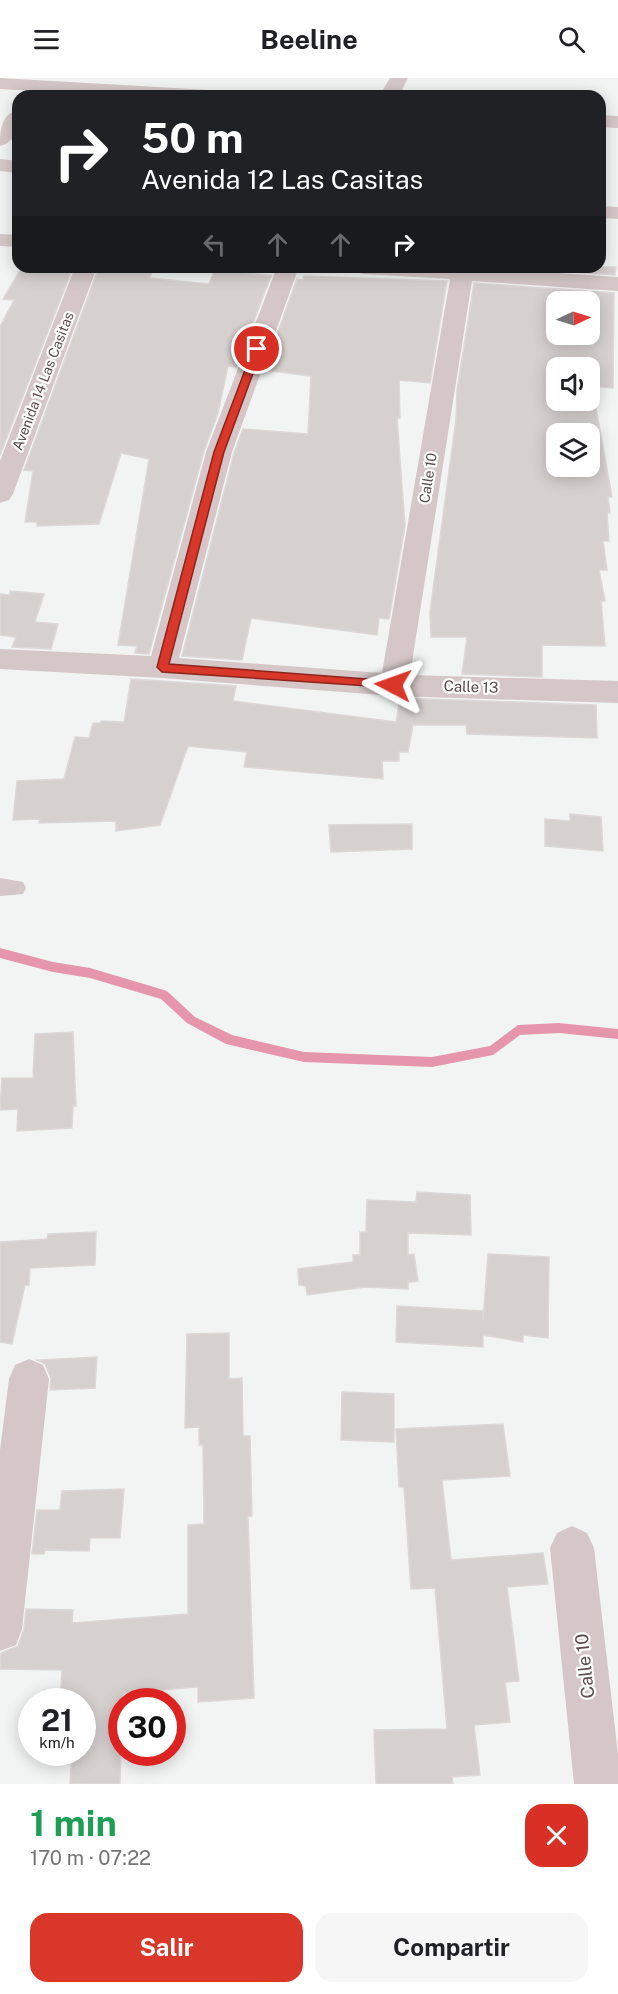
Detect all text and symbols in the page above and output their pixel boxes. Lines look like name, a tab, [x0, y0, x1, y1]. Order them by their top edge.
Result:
icon: menu	[30, 23, 63, 56]
text: Beeline	[260, 23, 358, 55]
icon: search	[555, 23, 588, 56]
text: 50 m	[141, 113, 244, 162]
icon: right	[42, 114, 120, 192]
text: Avenida 12 Las Casitas	[141, 163, 423, 195]
icon: left	[198, 228, 231, 261]
icon: ahead	[261, 228, 294, 261]
icon: ahead	[324, 228, 357, 261]
icon: right	[387, 228, 420, 261]
north arrow	[546, 291, 600, 345]
map controls	[546, 291, 600, 477]
street label: Avenida 14 Las Casitas	[9, 310, 77, 452]
pin	[231, 323, 282, 374]
icon: arrive	[240, 332, 273, 365]
button: sound	[546, 357, 600, 411]
button: layers	[546, 423, 600, 477]
street label: Calle 10	[416, 452, 440, 504]
position arrow	[361, 653, 425, 717]
street label: Calle 13	[443, 677, 499, 696]
street label: Calle 10	[571, 1633, 598, 1700]
speed limit sign: 30	[108, 1688, 186, 1766]
text: 21	[41, 1702, 73, 1738]
text: km/h	[39, 1734, 75, 1751]
text: 1 min	[30, 1802, 117, 1844]
button: close	[525, 1804, 588, 1867]
text: 170 m · 07:22	[30, 1846, 151, 1870]
button: Salir	[30, 1913, 303, 1982]
button: Compartir	[315, 1913, 588, 1982]

